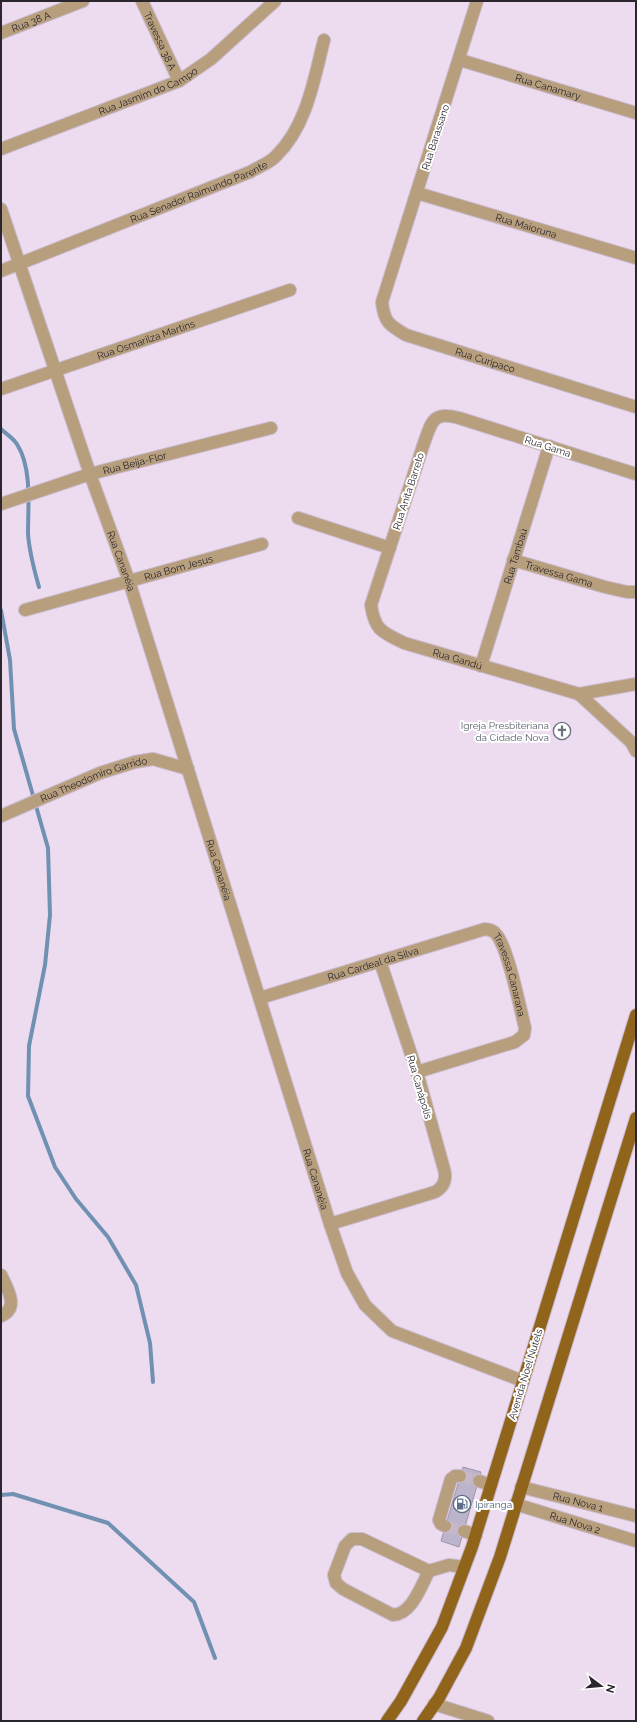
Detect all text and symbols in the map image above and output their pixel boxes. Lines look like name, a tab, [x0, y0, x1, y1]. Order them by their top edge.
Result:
street label: Rua 38 A	[10, 9, 52, 34]
street label: Travessa 38 A	[142, 10, 178, 72]
street label: Rua Jasmim do Campo	[97, 65, 200, 117]
street label: Rua Canamary	[514, 72, 582, 102]
street label: Rua Barassano	[420, 103, 451, 171]
street label: Rua Senador Raimundo Parente	[129, 159, 269, 225]
street label: Rua Maioruna	[494, 212, 558, 240]
street label: Rua Osmarilza Martins	[96, 318, 196, 362]
street label: Rua Curipaco	[454, 346, 516, 375]
street label: Rua Gama	[523, 434, 572, 459]
street label: Rua Beija-Flor	[102, 450, 168, 476]
street label: Rua Anita Barreto	[391, 451, 426, 531]
street label: Rua Tambaú	[502, 527, 529, 585]
street label: Rua Cananéia	[105, 529, 137, 593]
street label: Rua Bom Jesus	[143, 553, 214, 583]
street label: Travessa Gama	[524, 559, 594, 589]
street label: Rua Gandú	[431, 647, 484, 672]
place label: Igreja Presbiteriana da Cidade Nova	[461, 720, 549, 743]
church icon: Igreja Presbiteriana da Cidade Nova	[552, 721, 572, 741]
street label: Rua Theodomiro Garrido	[39, 755, 148, 804]
street label: Rua Cananéia	[204, 838, 234, 902]
street label: Travessa Canarana	[491, 931, 527, 1018]
street label: Rua Cardeal da Silva	[326, 945, 420, 983]
street label: Rua Canápolis	[405, 1054, 434, 1120]
street label: Rua Cananéia	[301, 1147, 330, 1211]
street label: Avenida Noel Nutels	[506, 1327, 545, 1421]
street label: Rua Nova 1	[552, 1490, 605, 1514]
fuel station icon: Ipiranga	[452, 1494, 472, 1514]
place label: Ipiranga	[475, 1499, 512, 1510]
street label: Rua Nova 2	[548, 1510, 602, 1536]
north arrow	[581, 1666, 621, 1706]
text: N	[603, 1683, 618, 1694]

